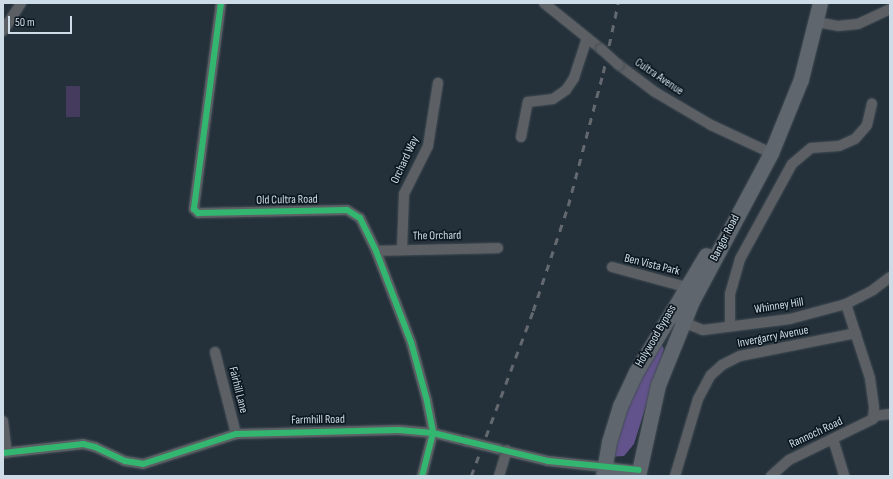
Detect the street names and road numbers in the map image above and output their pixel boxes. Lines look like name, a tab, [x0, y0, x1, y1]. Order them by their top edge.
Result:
street label: Cultra Avenue	[632, 55, 686, 99]
street label: Orchard Way	[388, 134, 422, 186]
street label: Old Cultra Road	[256, 192, 318, 208]
street label: Bangor Road	[707, 212, 743, 264]
street label: The Orchard	[413, 228, 461, 244]
street label: Ben Vista Park	[623, 251, 681, 279]
street label: Whinney Hill	[753, 295, 805, 317]
street label: Holywood Bypass	[632, 302, 680, 370]
street label: Invergarry Avenue	[736, 323, 810, 351]
street label: Fairhill Lane	[225, 365, 251, 415]
street label: Farmhill Road	[291, 412, 345, 428]
street label: Rannoch Road	[787, 414, 845, 452]

